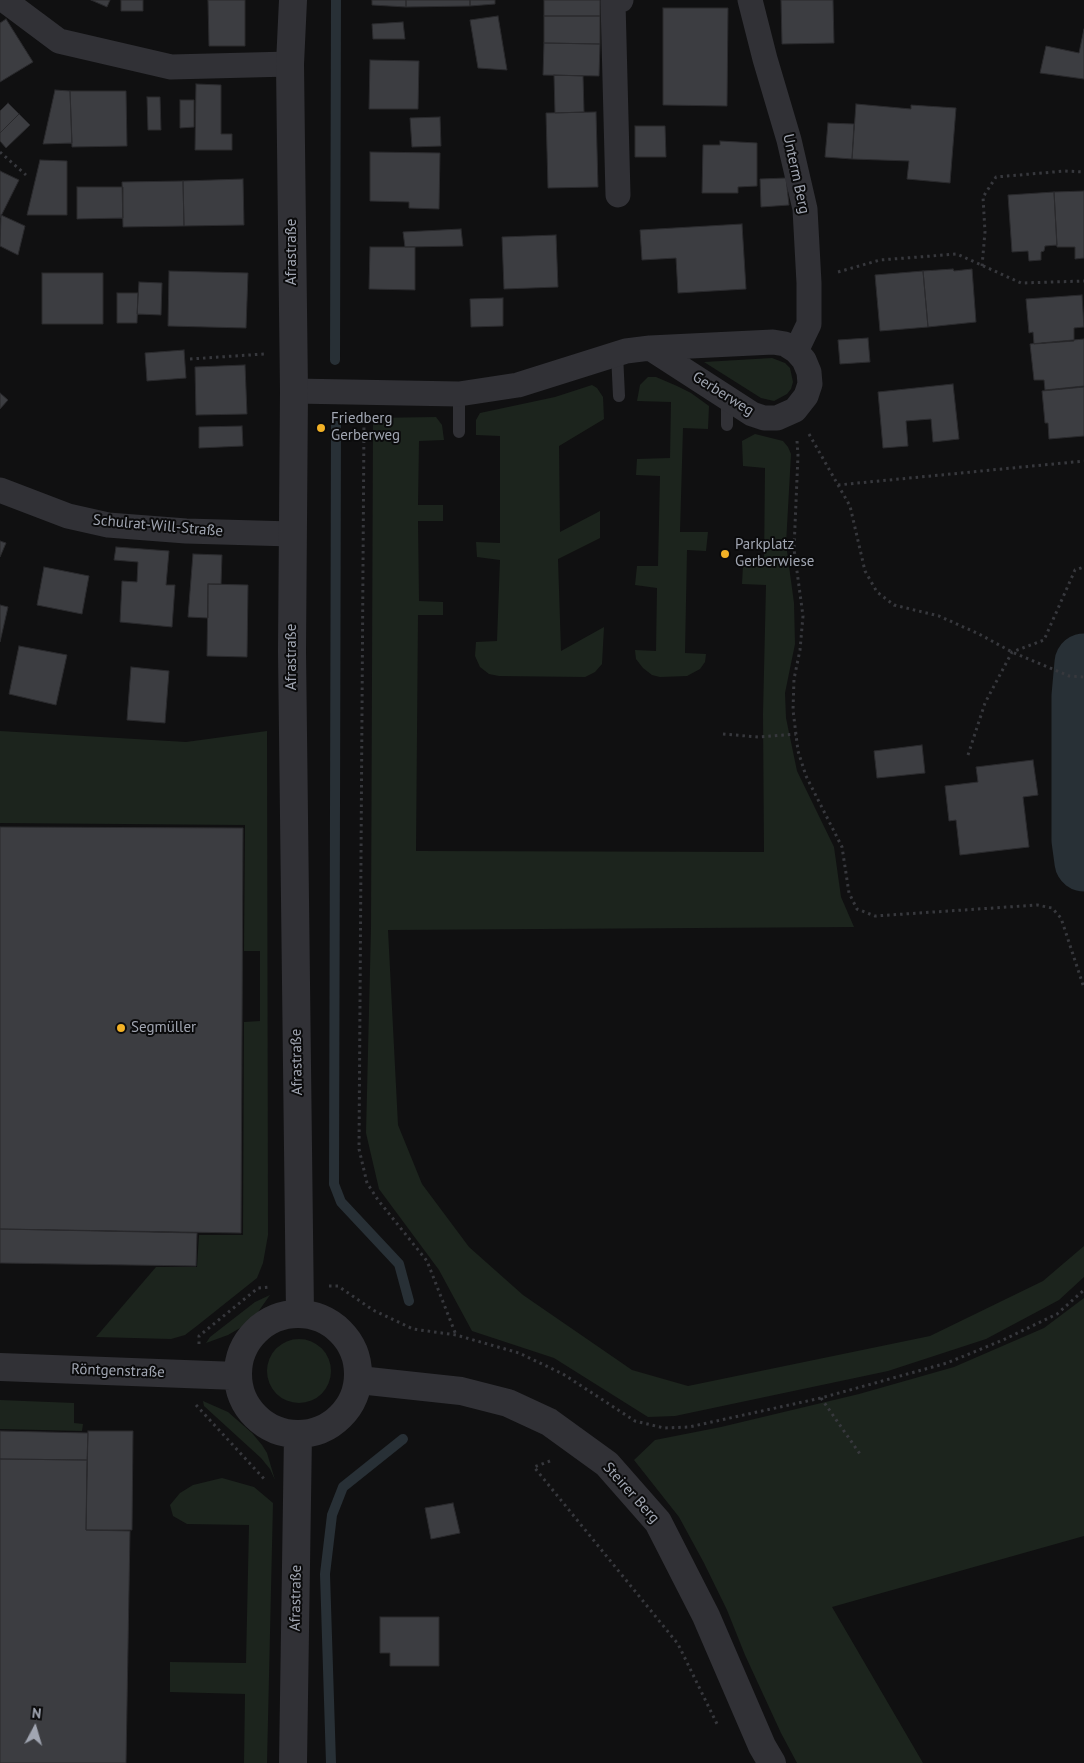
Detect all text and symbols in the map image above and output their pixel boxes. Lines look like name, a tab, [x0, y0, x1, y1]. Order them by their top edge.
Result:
street label: Unterm Berg	[779, 132, 813, 216]
street label: Afrastraße	[283, 219, 301, 285]
street label: Gerberweg	[689, 368, 757, 420]
place label: Friedberg Gerberweg	[331, 410, 400, 445]
marker: Friedberg Gerberweg	[315, 422, 327, 434]
street label: Schulrat-Will-Straße	[92, 511, 224, 541]
place label: Parkplatz Gerberwiese	[735, 536, 814, 571]
marker: Parkplatz Gerberwiese	[719, 548, 731, 560]
street label: Afrastraße	[283, 624, 301, 690]
place label: Segmüller	[131, 1019, 196, 1037]
marker: Segmüller	[115, 1022, 127, 1034]
street label: Afrastraße	[287, 1029, 307, 1095]
street label: Röntgenstraße	[71, 1360, 165, 1382]
street label: Steirer Berg	[599, 1459, 663, 1527]
street label: Afrastraße	[286, 1565, 306, 1631]
north arrow	[10, 1703, 60, 1753]
text: N	[31, 1704, 42, 1723]

